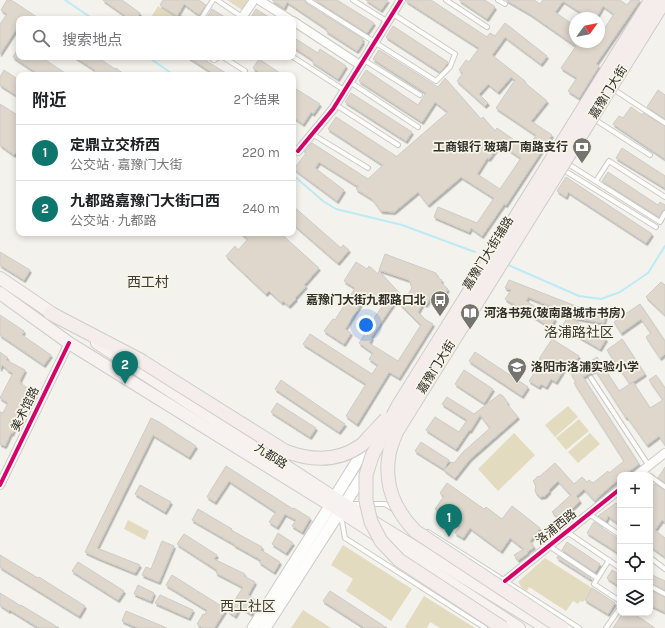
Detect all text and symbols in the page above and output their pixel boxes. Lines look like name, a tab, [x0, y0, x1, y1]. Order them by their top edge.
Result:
north arrow	[569, 12, 605, 48]
search box	[16, 16, 296, 60]
icon: search	[30, 27, 52, 49]
text: 搜索地点	[62, 31, 122, 49]
street label: 嘉豫门大街	[586, 63, 630, 121]
text: 附近	[32, 90, 66, 110]
text: 2个结果	[233, 92, 280, 107]
text: 定鼎立交桥西	[70, 136, 160, 154]
bank icon: 工商银行 玻璃厂南路支行	[571, 136, 593, 164]
place label: 工商银行 玻璃厂南路支行	[433, 140, 568, 154]
text: 1	[43, 145, 47, 160]
text: 220 m	[242, 145, 280, 160]
text: 公交站 · 嘉豫门大街	[70, 157, 183, 172]
text: 九都路嘉豫门大街口西	[70, 192, 220, 210]
text: 2	[41, 201, 49, 216]
text: 240 m	[242, 201, 280, 216]
text: 公交站 · 九都路	[70, 213, 157, 228]
street label: 嘉豫门大街辅路	[460, 214, 516, 292]
district label: 西工村	[127, 274, 169, 291]
bus stop icon: 嘉豫门大街九都路口北	[429, 289, 451, 317]
place label: 嘉豫门大街九都路口北	[306, 293, 426, 307]
library icon: 河洛书苑(玻南路城市书房)	[459, 302, 481, 330]
place label: 河洛书苑(玻南路城市书房)	[484, 306, 626, 320]
your location	[356, 315, 376, 335]
district label: 洛浦路社区	[544, 324, 614, 341]
street label: 嘉豫门大街	[414, 338, 458, 396]
pin: 2	[112, 351, 138, 384]
school or university icon: 洛阳市洛浦实验小学	[506, 356, 528, 384]
place label: 洛阳市洛浦实验小学	[531, 360, 639, 374]
street label: 美术馆路	[8, 384, 42, 434]
street label: 九都路	[252, 440, 290, 472]
map controls	[617, 472, 653, 616]
button: +	[617, 472, 653, 508]
pin: 1	[436, 504, 462, 537]
street label: 洛浦西路	[533, 506, 579, 548]
button: −	[617, 508, 653, 544]
button: locate	[617, 544, 653, 580]
button: layers	[617, 580, 653, 616]
district label: 西工社区	[220, 598, 276, 615]

